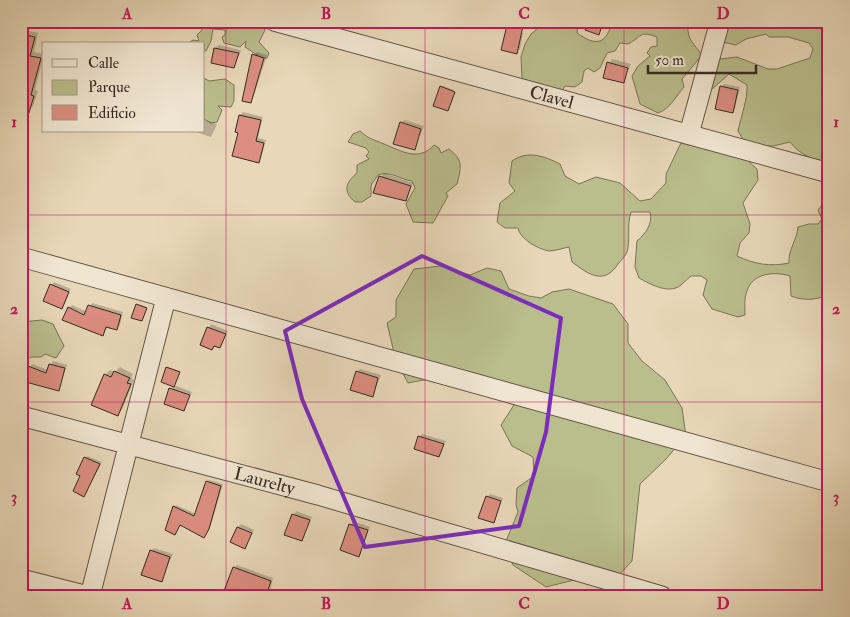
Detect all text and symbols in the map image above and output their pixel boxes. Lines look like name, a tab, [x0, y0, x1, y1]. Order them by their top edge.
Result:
text: A	[121, 4, 133, 24]
text: B	[321, 4, 331, 24]
text: C	[518, 4, 530, 24]
text: D	[716, 4, 730, 24]
legend	[42, 42, 205, 132]
scale bar	[648, 42, 755, 74]
text: 50 m	[655, 51, 684, 70]
text: Calle	[88, 54, 119, 73]
text: Parque	[88, 78, 130, 97]
street label: Clavel	[527, 80, 577, 114]
text: Edificio	[88, 104, 136, 123]
text: 1	[11, 112, 17, 132]
text: 1	[833, 112, 839, 132]
text: 2	[10, 299, 18, 319]
text: 2	[832, 299, 840, 319]
street label: Laurelty	[232, 462, 299, 500]
text: 3	[11, 487, 17, 507]
text: 3	[833, 487, 839, 507]
text: A	[121, 594, 133, 614]
text: B	[321, 594, 331, 614]
text: C	[518, 594, 530, 614]
text: D	[716, 594, 730, 614]

